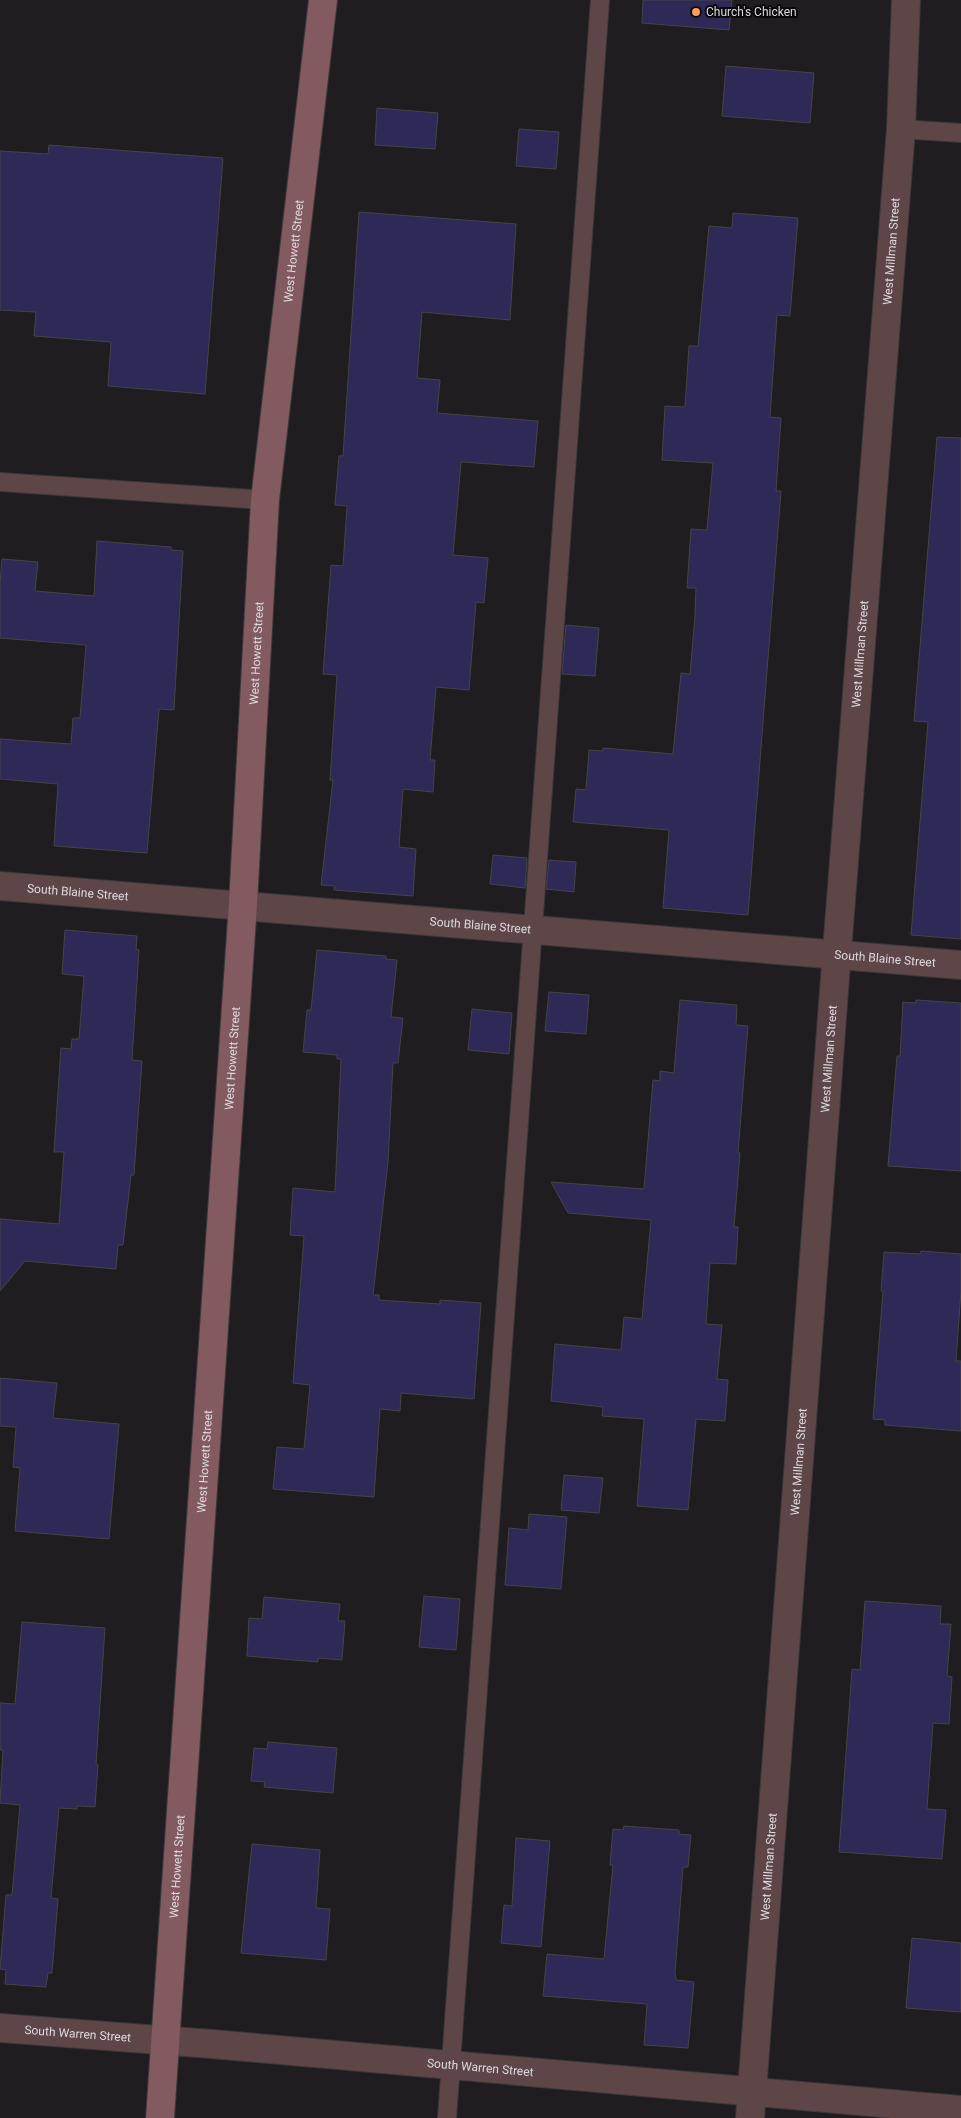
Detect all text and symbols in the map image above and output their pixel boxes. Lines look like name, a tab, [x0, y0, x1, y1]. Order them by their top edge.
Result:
place label: Church's Chicken	[706, 5, 797, 19]
marker: Church's Chicken	[690, 6, 702, 18]
street label: West Millman Street	[880, 197, 903, 306]
street label: West Howett Street	[281, 199, 307, 303]
street label: West Millman Street	[849, 600, 871, 708]
street label: West Howett Street	[247, 601, 266, 705]
street label: South Blaine Street	[26, 881, 129, 904]
street label: South Blaine Street	[429, 914, 532, 937]
street label: South Blaine Street	[834, 948, 936, 970]
street label: West Millman Street	[818, 1005, 840, 1113]
street label: West Howett Street	[222, 1006, 243, 1111]
street label: West Millman Street	[788, 1408, 810, 1516]
street label: West Howett Street	[194, 1409, 215, 1514]
street label: West Millman Street	[758, 1812, 780, 1921]
street label: West Howett Street	[167, 1814, 188, 1919]
street label: South Warren Street	[24, 2023, 132, 2045]
street label: South Warren Street	[427, 2056, 534, 2079]

